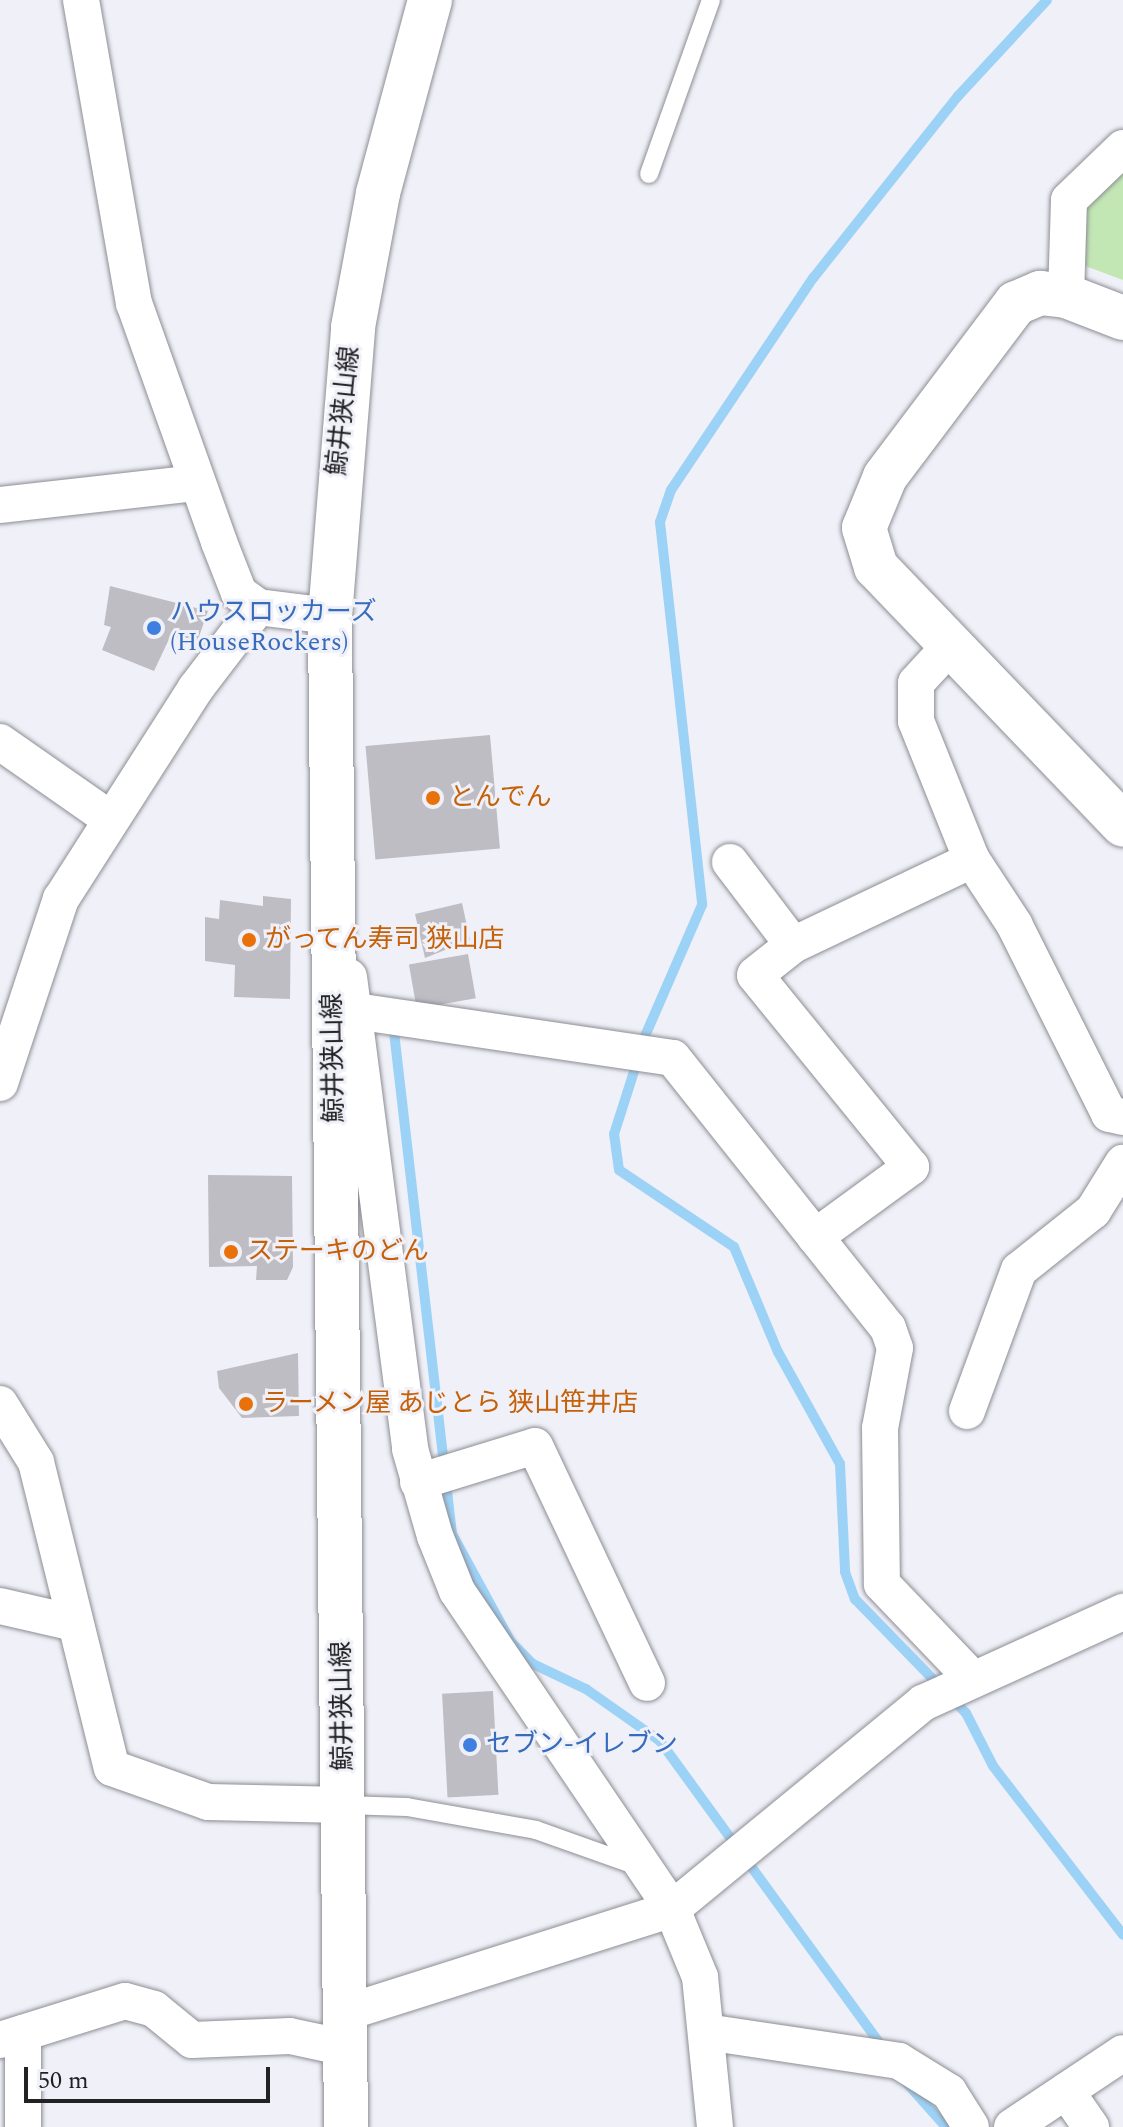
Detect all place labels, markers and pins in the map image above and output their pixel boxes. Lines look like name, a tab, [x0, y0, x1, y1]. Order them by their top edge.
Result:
place label: ハウスロッカーズ (HouseRockers)	[170, 597, 378, 658]
marker: ハウスロッカーズ (HouseRockers)	[145, 619, 163, 637]
place label: とんでん	[449, 782, 553, 814]
marker: とんでん	[424, 789, 442, 807]
place label: がってん寿司 狭山店	[265, 924, 505, 956]
marker: がってん寿司 狭山店	[240, 931, 258, 949]
place label: ステーキのどん	[247, 1236, 429, 1268]
marker: ステーキのどん	[222, 1243, 240, 1261]
place label: ラーメン屋 あじとら 狭山笹井店	[262, 1388, 639, 1420]
marker: ラーメン屋 あじとら 狭山笹井店	[237, 1395, 255, 1413]
place label: セブン-イレブン	[486, 1729, 678, 1761]
marker: セブン-イレブン	[461, 1736, 479, 1754]

